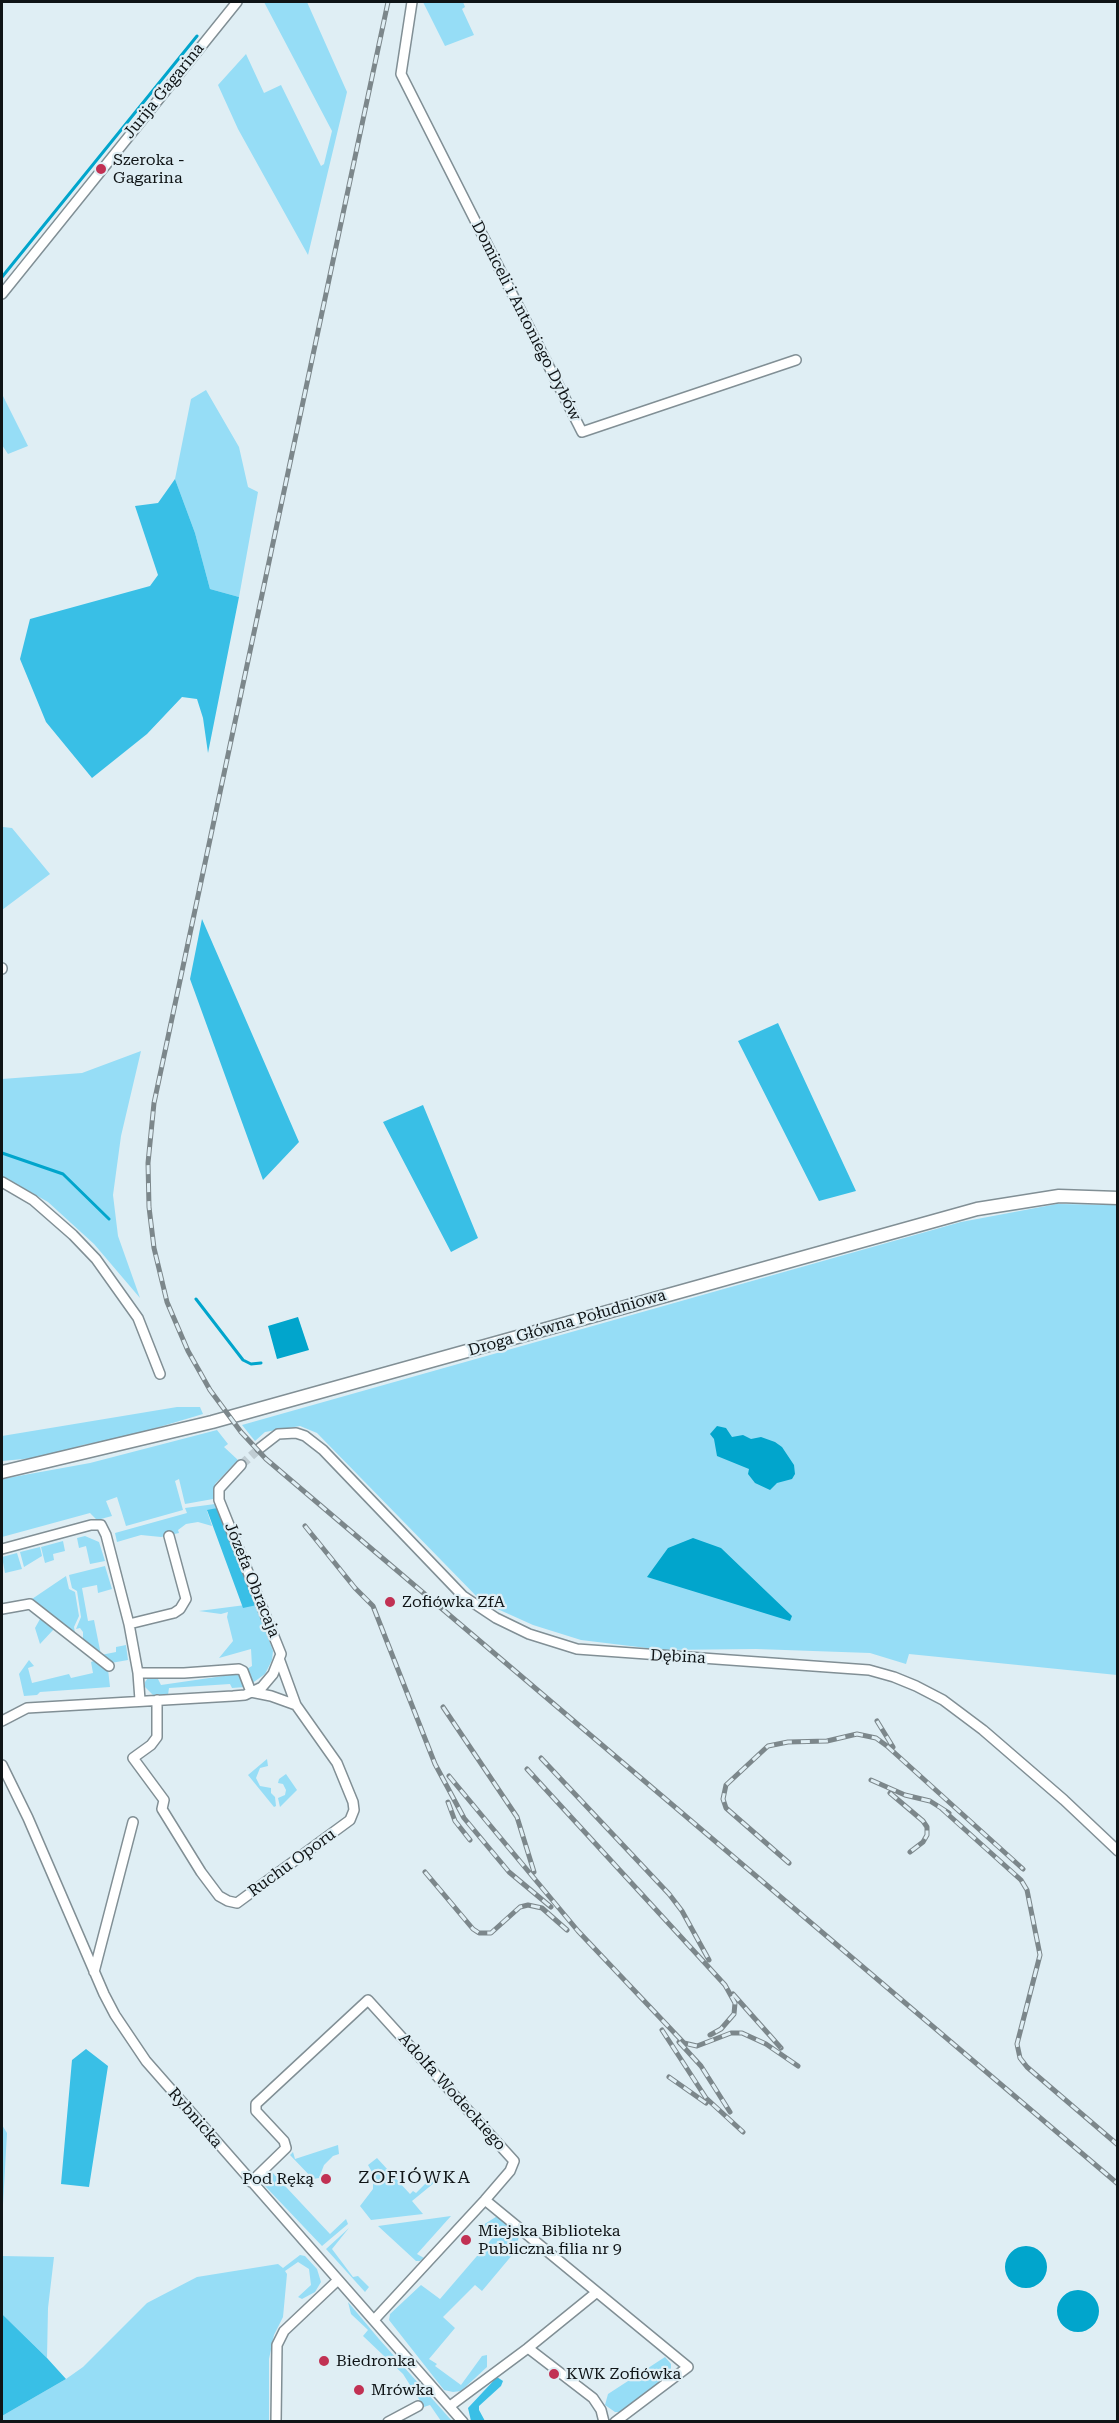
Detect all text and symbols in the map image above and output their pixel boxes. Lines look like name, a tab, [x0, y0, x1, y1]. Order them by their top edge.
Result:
street label: Jurija Gagarina	[120, 39, 208, 143]
place label: Szeroka - Gagarina	[113, 150, 185, 188]
marker: Szeroka - Gagarina	[94, 162, 108, 176]
street label: Domiceli i Antoniego Dybów	[467, 218, 585, 424]
street label: Droga Główna Południowa	[466, 1286, 668, 1360]
street label: Józefa Obracaja	[220, 1520, 284, 1640]
place label: Zofiówka ZfA	[402, 1592, 505, 1612]
marker: Zofiówka ZfA	[383, 1595, 397, 1609]
street label: Dębina	[650, 1646, 706, 1668]
street label: Ruchu Oporu	[244, 1825, 340, 1901]
street label: Adolfa Wodeckiego	[394, 2030, 510, 2154]
street label: Rybnicka	[164, 2084, 226, 2152]
district label: ZOFIÓWKA	[358, 2167, 472, 2189]
place label: Pod Ręką	[242, 2169, 314, 2189]
marker: Pod Ręką	[319, 2172, 333, 2186]
place label: Miejska Biblioteka Publiczna filia nr 9	[478, 2221, 622, 2259]
marker: Miejska Biblioteka Publiczna filia nr 9	[459, 2233, 473, 2247]
place label: Biedronka	[336, 2351, 416, 2371]
marker: Biedronka	[317, 2354, 331, 2368]
place label: KWK Zofiówka	[566, 2364, 681, 2384]
marker: KWK Zofiówka	[547, 2367, 561, 2381]
place label: Mrówka	[371, 2380, 434, 2400]
marker: Mrówka	[352, 2383, 366, 2397]

